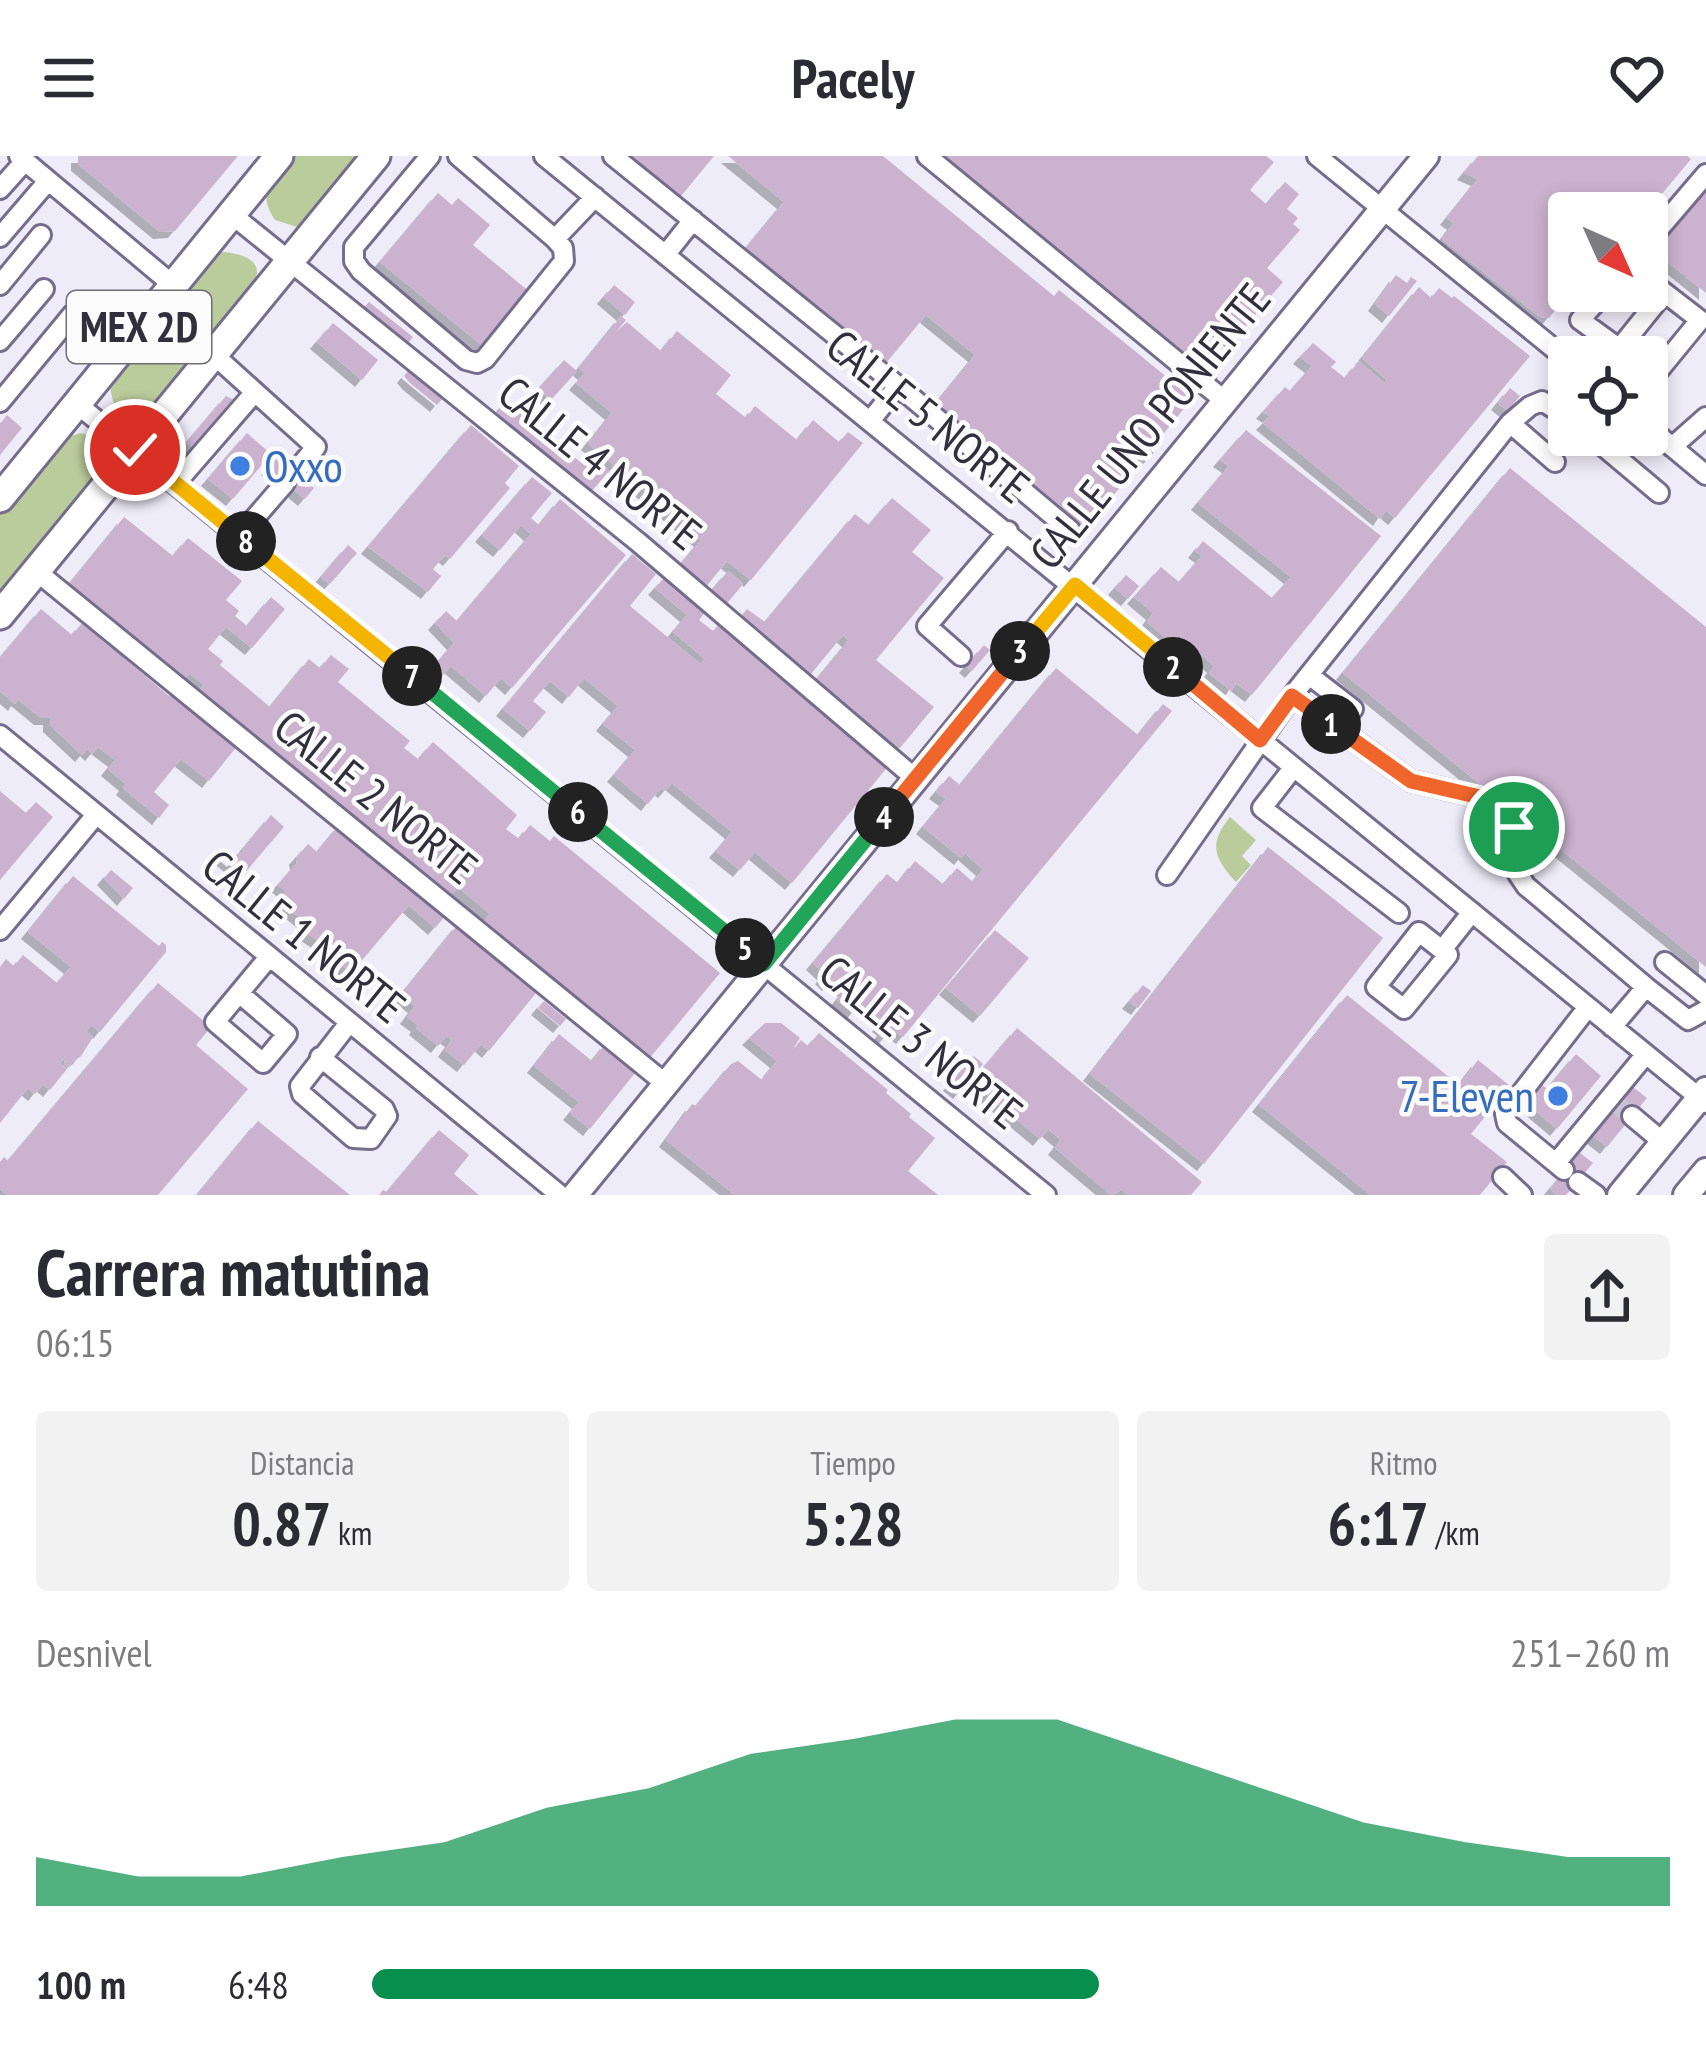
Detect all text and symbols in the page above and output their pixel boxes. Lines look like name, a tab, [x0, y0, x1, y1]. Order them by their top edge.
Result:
text: Pacely	[792, 43, 914, 113]
icon: menu	[36, 45, 102, 111]
icon: heart	[1604, 45, 1670, 111]
north arrow	[1548, 192, 1668, 312]
map controls	[1548, 192, 1668, 456]
street label: CALLE UNO PONIENTE	[1016, 271, 1282, 580]
road number: MEX 2D	[67, 291, 211, 363]
street label: CALLE 5 NORTE	[815, 316, 1042, 515]
button: locate	[1548, 336, 1668, 456]
street label: CALLE 4 NORTE	[487, 363, 714, 562]
pin	[84, 399, 186, 501]
icon: check	[102, 417, 168, 483]
place label: Oxxo	[264, 436, 343, 494]
marker: Oxxo	[227, 453, 253, 479]
pin: 8	[216, 511, 276, 571]
text: 8	[238, 519, 254, 562]
pin: 3	[990, 621, 1050, 681]
text: 3	[1012, 629, 1028, 672]
pin: 2	[1143, 637, 1203, 697]
text: 2	[1165, 645, 1181, 688]
pin: 7	[382, 646, 442, 706]
text: 7	[404, 654, 420, 697]
pin: 1	[1301, 694, 1361, 754]
street label: CALLE 2 NORTE	[263, 697, 490, 896]
text: 1	[1323, 702, 1339, 745]
pin	[1463, 776, 1565, 878]
pin: 6	[548, 782, 608, 842]
pin: 4	[854, 787, 914, 847]
text: 6	[570, 790, 586, 833]
icon: arrive	[1481, 794, 1547, 860]
text: 4	[876, 795, 892, 838]
street label: CALLE 1 NORTE	[191, 836, 418, 1035]
pin: 5	[715, 918, 775, 978]
text: 5	[737, 926, 753, 969]
street label: CALLE 3 NORTE	[808, 942, 1035, 1141]
place label: 7-Eleven	[1400, 1066, 1534, 1124]
marker: 7-Eleven	[1545, 1083, 1571, 1109]
text: Carrera matutina	[36, 1229, 431, 1314]
button: share	[1544, 1234, 1670, 1360]
text: 06:15	[36, 1317, 114, 1368]
text: Distancia	[250, 1441, 355, 1484]
text: Tiempo	[810, 1441, 896, 1484]
text: Ritmo	[1370, 1441, 1438, 1484]
text: 0.87	[232, 1484, 331, 1562]
text: 5:28	[802, 1484, 904, 1562]
text: 6:17	[1328, 1484, 1429, 1562]
text: km	[331, 1511, 372, 1554]
text: /km	[1429, 1511, 1480, 1554]
text: Desnivel	[36, 1627, 152, 1678]
text: 251–260 m	[1510, 1627, 1670, 1678]
text: 100 m	[36, 1959, 126, 2010]
text: 6:48	[228, 1959, 289, 2010]

